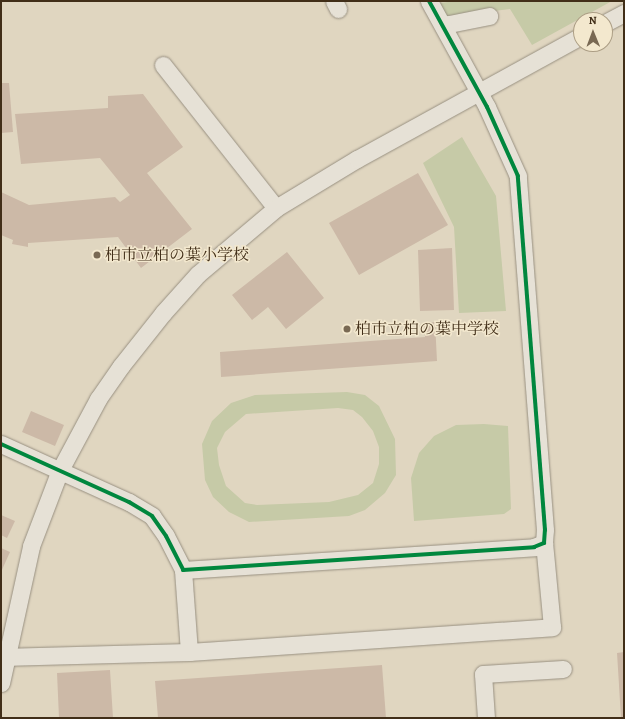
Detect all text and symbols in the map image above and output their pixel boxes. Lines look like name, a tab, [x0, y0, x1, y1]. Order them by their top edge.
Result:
north arrow	[573, 12, 613, 52]
text: N	[589, 13, 597, 28]
place label: 柏市立柏の葉小学校	[105, 245, 249, 265]
marker: 柏市立柏の葉小学校	[92, 250, 102, 260]
place label: 柏市立柏の葉中学校	[355, 319, 499, 339]
marker: 柏市立柏の葉中学校	[342, 324, 352, 334]

